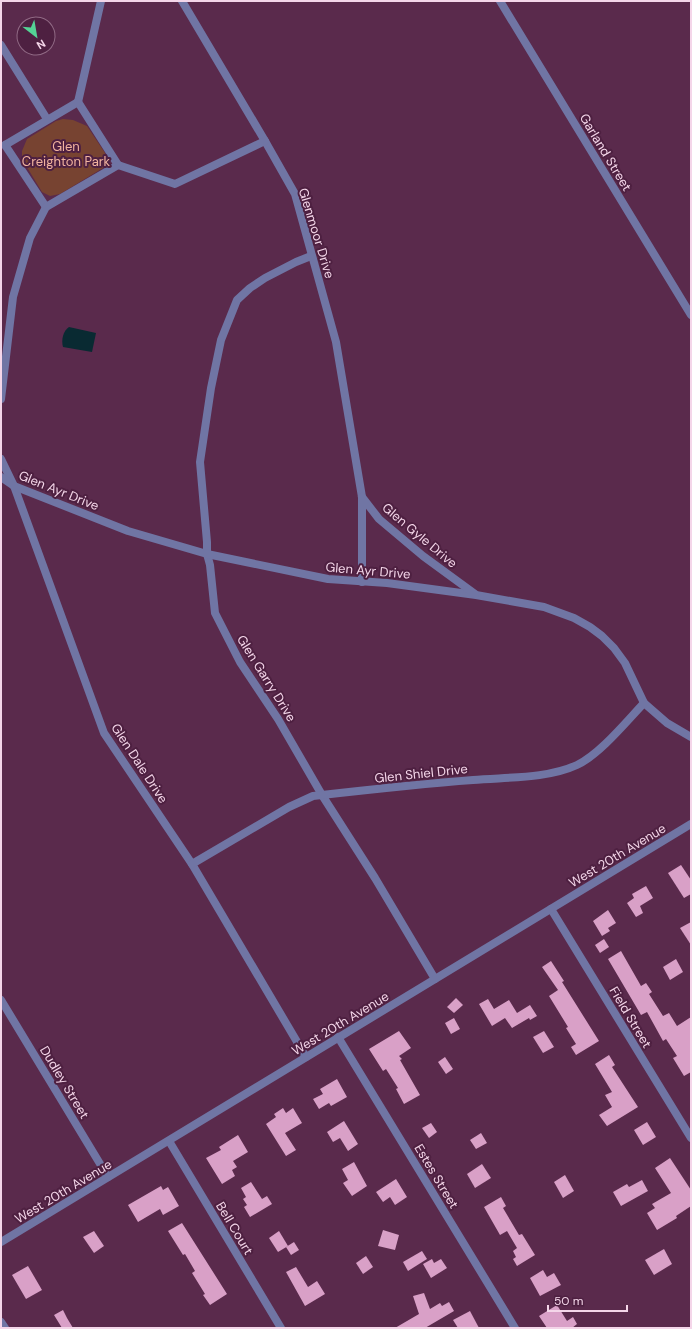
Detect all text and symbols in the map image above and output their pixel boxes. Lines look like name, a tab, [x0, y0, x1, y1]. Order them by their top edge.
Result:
north arrow	[16, 16, 56, 56]
text: N	[34, 37, 48, 53]
street label: Garland Street	[576, 110, 635, 194]
park label: Glen Creighton Park	[22, 138, 111, 170]
street label: Glenmoor Drive	[295, 186, 338, 280]
street label: Glen Ayr Drive	[16, 467, 101, 514]
street label: Glen Gyle Drive	[379, 499, 461, 572]
street label: Glen Ayr Drive	[325, 558, 411, 583]
street label: Glen Garry Drive	[233, 632, 300, 725]
street label: Glen Dale Drive	[108, 720, 172, 806]
street label: Glen Shiel Drive	[374, 760, 469, 787]
street label: West 20th Avenue	[565, 820, 669, 891]
street label: Field Street	[606, 983, 656, 1051]
street label: West 20th Avenue	[288, 988, 392, 1059]
street label: Dudley Street	[36, 1043, 93, 1122]
street label: Estes Street	[411, 1141, 463, 1212]
street label: West 20th Avenue	[11, 1156, 115, 1227]
street label: Bell Court	[212, 1199, 257, 1258]
scale bar	[548, 1287, 627, 1313]
text: 50 m	[554, 1293, 583, 1309]

